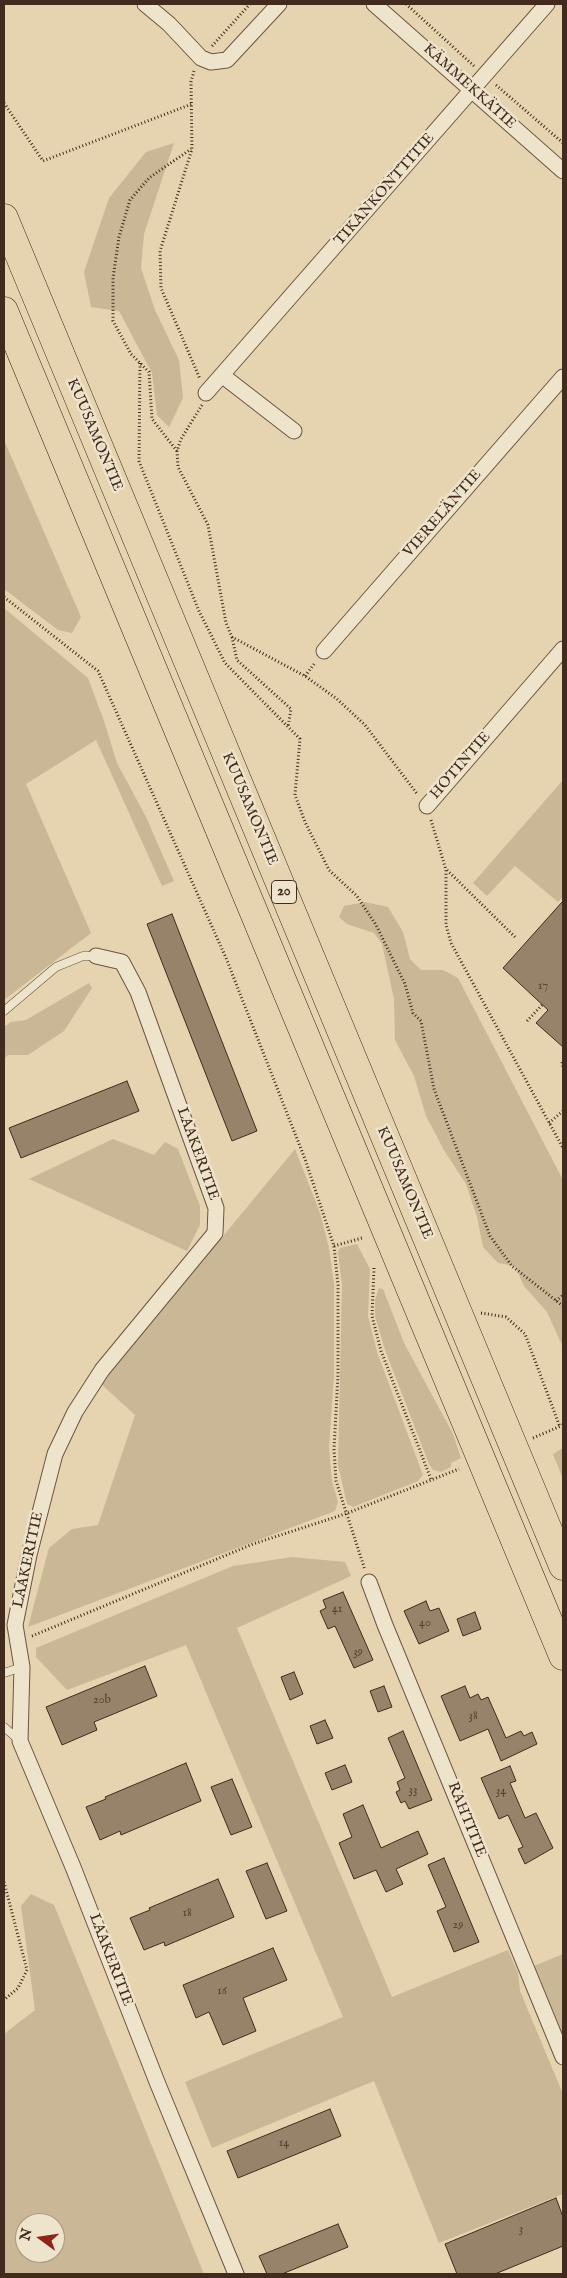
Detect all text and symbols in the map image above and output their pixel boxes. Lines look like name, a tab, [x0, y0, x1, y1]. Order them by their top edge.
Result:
street label: KÄMMEKKÄTIE	[419, 41, 519, 133]
street label: TIKANKONTTITIE	[331, 130, 439, 250]
street label: KUUSAMONTIE	[62, 376, 126, 494]
street label: VIERELÄNTIE	[400, 467, 486, 561]
street label: HOTINTIE	[427, 729, 495, 803]
street label: KUUSAMONTIE	[217, 750, 281, 868]
road number: 20	[272, 880, 296, 904]
house number: 17	[538, 980, 548, 994]
street label: LAAKERITIE	[172, 1105, 222, 1203]
street label: KUUSAMONTIE	[372, 1124, 436, 1242]
street label: LAAKERITIE	[10, 1510, 48, 1610]
house number: 41	[332, 1603, 342, 1617]
house number: 40	[419, 1617, 431, 1631]
house number: 39	[353, 1646, 363, 1660]
house number: 20b	[93, 1694, 111, 1708]
house number: 38	[468, 1710, 478, 1724]
street label: RAHTITIE	[443, 1780, 489, 1860]
house number: 33	[409, 1784, 417, 1798]
house number: 34	[496, 1785, 506, 1799]
house number: 18	[182, 1907, 192, 1921]
street label: LAAKERITIE	[84, 1911, 136, 2009]
house number: 29	[453, 1919, 463, 1933]
house number: 16	[217, 1985, 227, 1999]
house number: 14	[279, 2137, 289, 2151]
north arrow	[15, 2213, 65, 2263]
house number: 3	[519, 2223, 523, 2237]
text: N	[16, 2227, 37, 2243]

